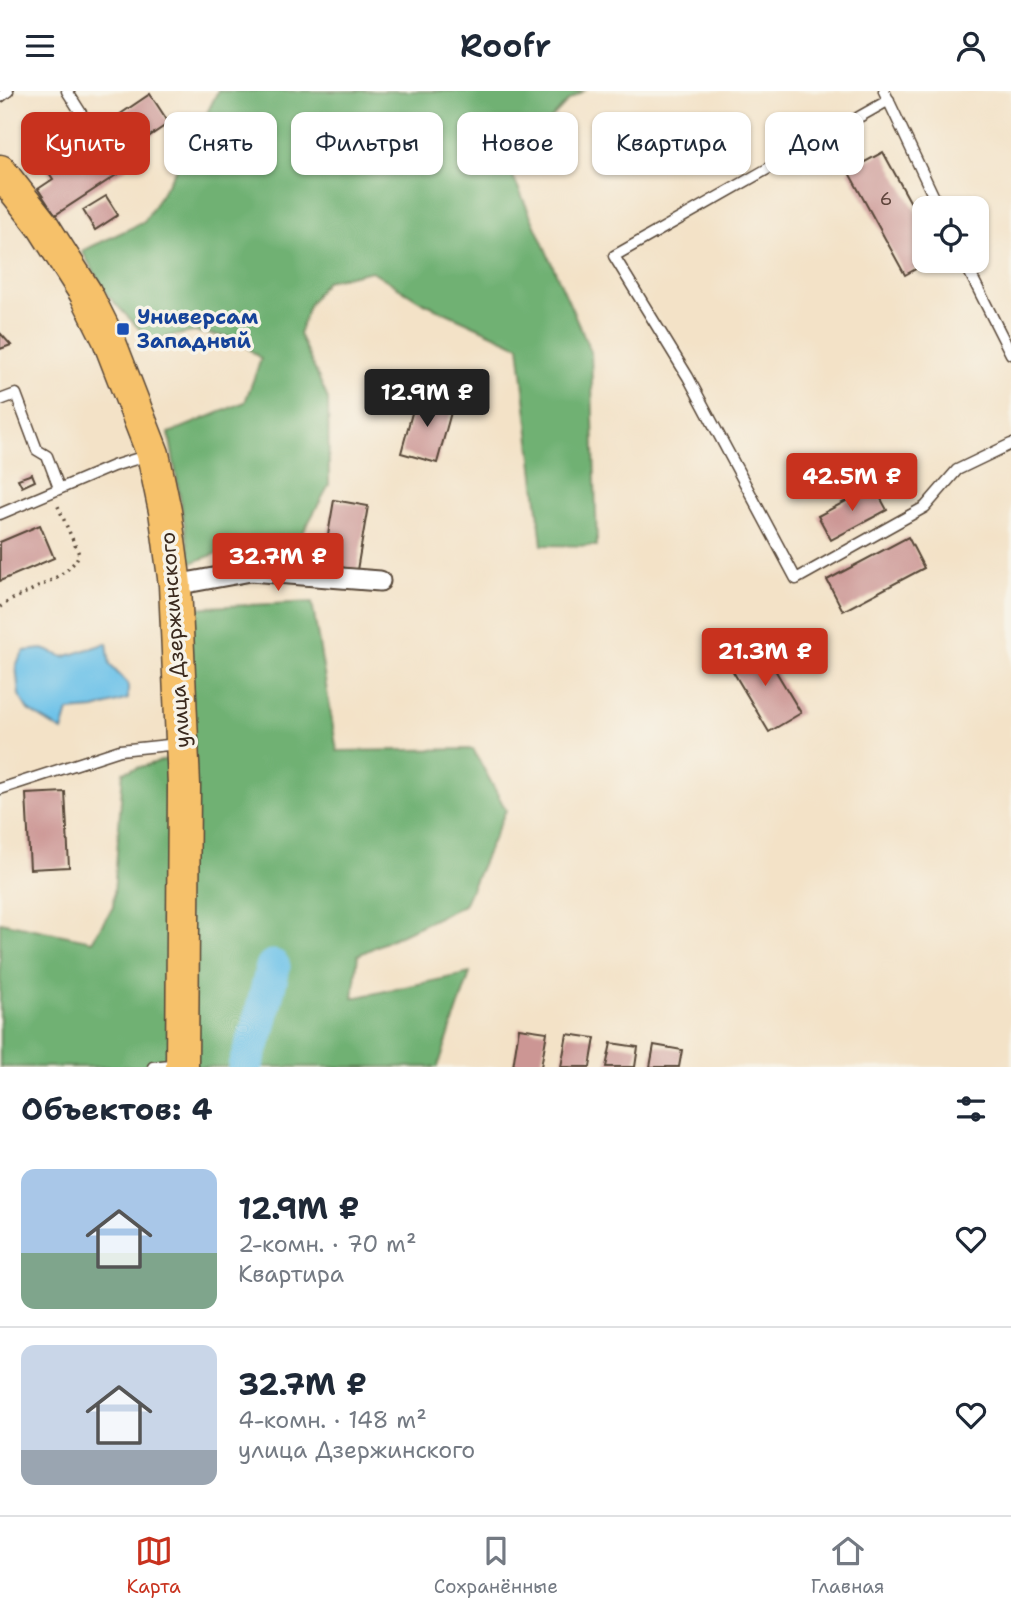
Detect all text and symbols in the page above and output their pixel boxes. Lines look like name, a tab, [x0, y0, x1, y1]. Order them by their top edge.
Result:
text: Roofr	[460, 24, 551, 67]
icon: menu	[21, 27, 59, 65]
icon: person	[952, 27, 990, 65]
chip: Купить	[21, 112, 150, 175]
chip: Снять	[164, 112, 277, 175]
chip: Фильтры	[291, 112, 443, 175]
chip: Новое	[457, 112, 578, 175]
chip: Квартира	[592, 112, 751, 175]
chip: Дом	[765, 112, 864, 175]
house number: 6	[880, 187, 892, 211]
map controls	[912, 196, 989, 273]
button: locate	[912, 196, 989, 273]
place label: Универсам Западный	[137, 303, 259, 355]
marker: Универсам Западный	[115, 321, 131, 337]
pin: 12.9M ₽	[362, 369, 492, 429]
text: 12.9M ₽	[380, 377, 474, 407]
pin: 42.5M ₽	[787, 453, 917, 513]
text: 42.5M ₽	[802, 461, 902, 491]
street label: улица Дзержинского	[153, 531, 197, 749]
pin: 32.7M ₽	[213, 533, 343, 593]
text: 32.7M ₽	[229, 541, 327, 571]
pin: 21.3M ₽	[700, 629, 830, 688]
text: 21.3M ₽	[718, 636, 812, 666]
text: Объектов: 4	[21, 1089, 213, 1130]
icon: filters	[952, 1090, 990, 1128]
text: 12.9M ₽	[238, 1188, 359, 1229]
icon: home	[77, 1197, 161, 1281]
icon: heart	[952, 1220, 990, 1258]
text: 2-комн. · 70 m²	[238, 1229, 417, 1259]
text: Квартира	[238, 1259, 344, 1289]
text: 32.7M ₽	[238, 1364, 367, 1405]
icon: home	[77, 1373, 161, 1457]
icon: heart	[952, 1396, 990, 1434]
text: 4-комн. · 148 m²	[238, 1405, 427, 1435]
text: улица Дзержинского	[238, 1435, 475, 1465]
tab: Карта	[126, 1532, 181, 1599]
tab: Сохранённые	[434, 1532, 558, 1599]
tab: Главная	[811, 1532, 885, 1599]

